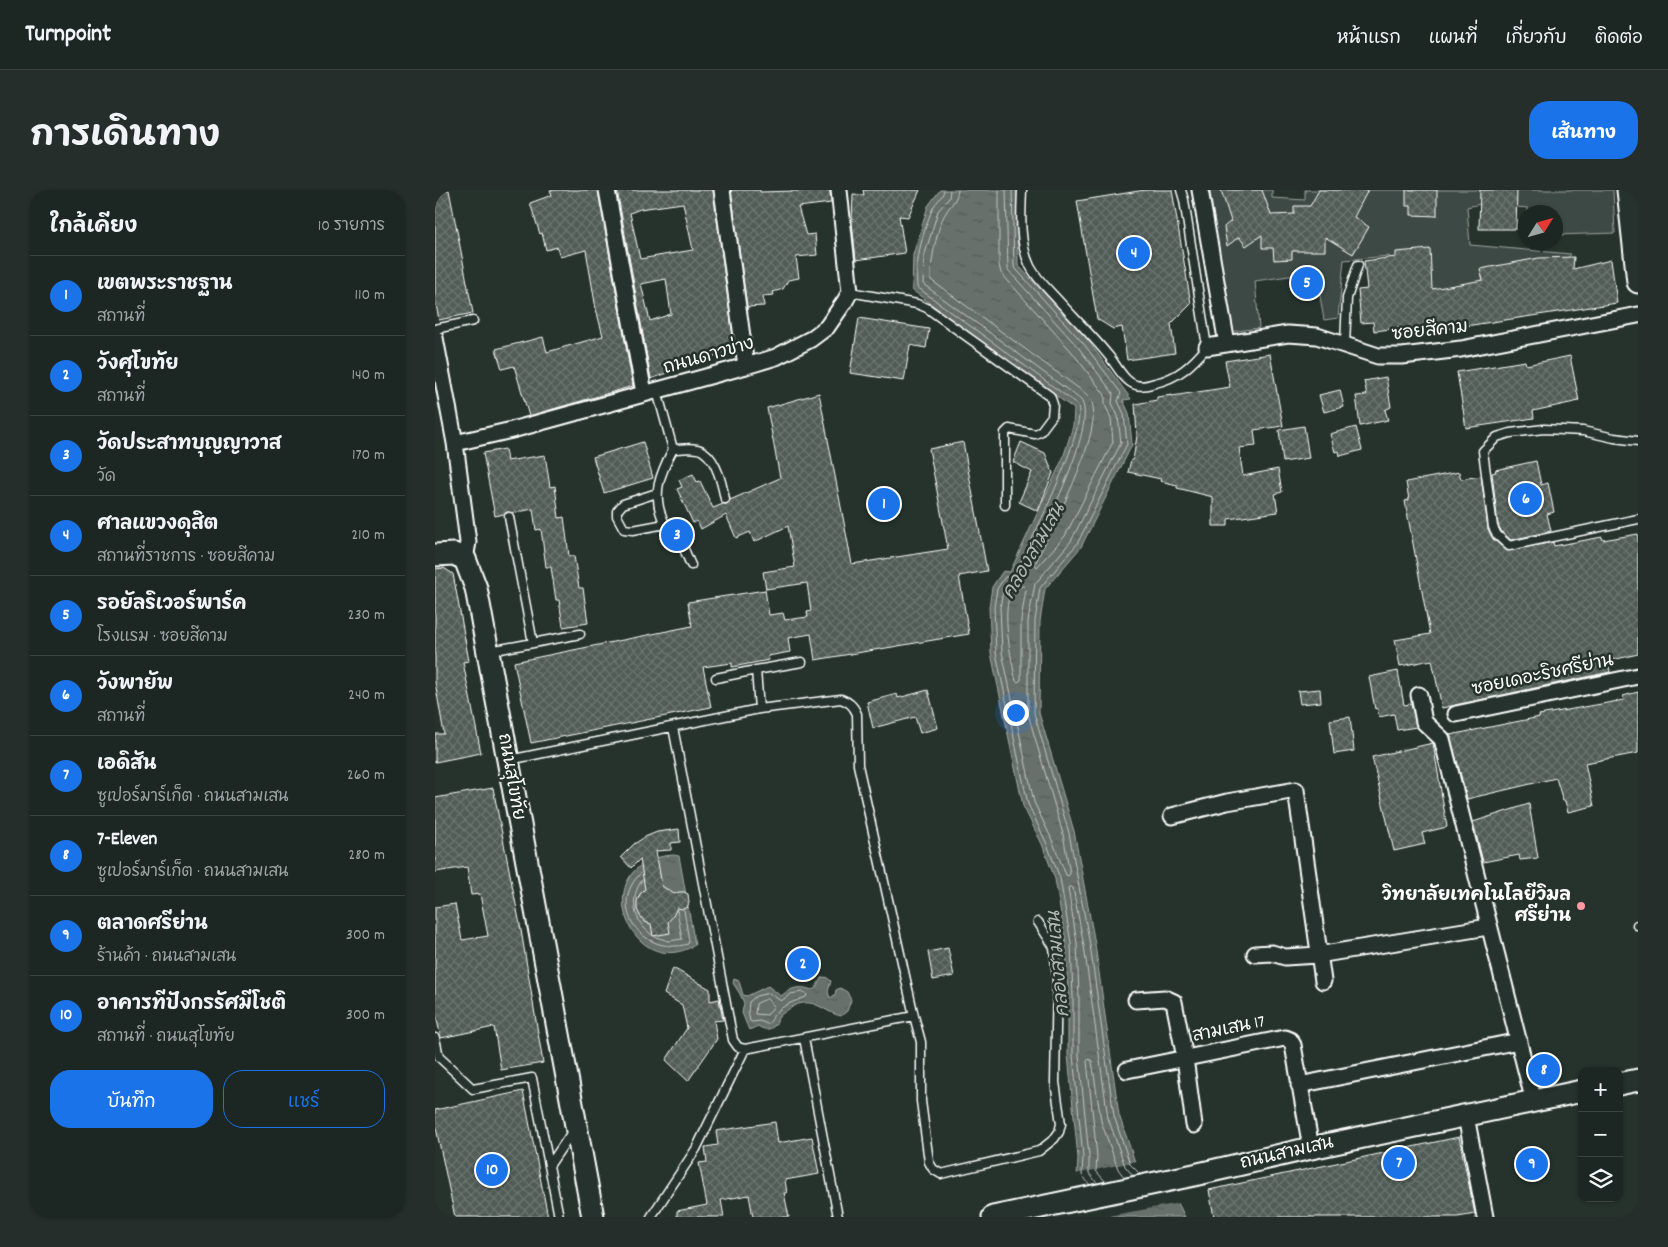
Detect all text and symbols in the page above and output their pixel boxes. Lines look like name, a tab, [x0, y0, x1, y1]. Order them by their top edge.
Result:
text: Turnpoint	[25, 18, 111, 52]
text: หน้าแรก	[1337, 27, 1401, 52]
text: แผนที่	[1429, 27, 1477, 52]
text: เกี่ยวกับ	[1505, 27, 1567, 52]
text: ติดต่อ	[1595, 27, 1643, 52]
button: เส้นทาง	[1529, 101, 1638, 159]
text: การเดินทาง	[30, 113, 220, 163]
north arrow	[1518, 205, 1563, 250]
text: ใกล้เคียง	[50, 213, 137, 243]
text: 10 รายการ	[318, 215, 385, 238]
pin: 4	[1118, 234, 1150, 272]
pin: 5	[1291, 264, 1323, 302]
text: เขตพระราชฐาน	[97, 272, 232, 299]
text: 1	[64, 284, 68, 307]
text: 110 m	[355, 284, 385, 307]
text: สถานที่	[97, 306, 145, 329]
street label: ซอยสีคาม	[1390, 314, 1469, 348]
street label: ถนนดาวข่าง	[660, 330, 757, 382]
text: วังศุโขทัย	[97, 352, 179, 379]
text: 2	[63, 364, 70, 387]
text: 140 m	[351, 364, 385, 387]
text: สถานที่	[97, 386, 145, 409]
text: วัดประสาทบุญญาวาส	[97, 432, 281, 459]
text: 3	[62, 444, 70, 467]
text: 170 m	[352, 444, 385, 467]
text: วัด	[97, 466, 116, 489]
pin: 6	[1510, 480, 1542, 518]
pin: 1	[868, 485, 900, 523]
water label: คลองสามเสน	[997, 498, 1074, 605]
text: ศาลแขวงดุสิต	[97, 512, 218, 539]
pin: 3	[661, 516, 693, 554]
text: 4	[63, 524, 69, 547]
text: 210 m	[351, 524, 385, 547]
text: สถานที่ราชการ · ซอยสีคาม	[97, 546, 275, 569]
text: รอยัลริเวอร์พาร์ค	[97, 592, 247, 619]
text: 5	[62, 604, 70, 627]
text: 230 m	[348, 604, 385, 627]
text: โรงแรม · ซอยสีคาม	[97, 626, 228, 649]
street label: ซอยเดอะริชศรีย่าน	[1469, 647, 1616, 703]
text: วังพายัพ	[97, 672, 173, 699]
text: 6	[62, 684, 70, 707]
text: 240 m	[348, 684, 385, 707]
your location	[1003, 700, 1029, 726]
text: สถานที่	[97, 706, 145, 729]
street label: ถนนสุโขทัย	[490, 731, 533, 823]
text: เอดิสัน	[97, 752, 156, 779]
text: 7	[63, 764, 69, 787]
text: 260 m	[347, 764, 385, 787]
text: ซูเปอร์มาร์เก็ต · ถนนสามเสน	[97, 786, 288, 809]
text: 7-Eleven	[97, 827, 157, 854]
text: 8	[63, 844, 69, 867]
text: 280 m	[348, 844, 385, 867]
text: ซูเปอร์มาร์เก็ต · ถนนสามเสน	[97, 861, 288, 884]
place label: วิทยาลัยเทคโนโลยีวิมล ศรีย่าน	[1382, 882, 1571, 930]
marker: วิทยาลัยเทคโนโลยีวิมล ศรีย่าน	[1575, 900, 1587, 912]
water label: คลองสามเสน	[1042, 908, 1078, 1018]
text: ตลาดศรีย่าน	[97, 912, 208, 939]
text: 9	[62, 924, 70, 947]
text: 300 m	[346, 924, 385, 947]
pin: 2	[787, 945, 819, 983]
text: ร้านค้า · ถนนสามเสน	[97, 946, 236, 969]
text: อาคารทีปังกรรัศมีโชติ	[97, 992, 286, 1019]
text: 10	[60, 1004, 72, 1027]
text: 300 m	[346, 1004, 385, 1027]
street label: สามเสน 17	[1190, 1010, 1268, 1050]
text: สถานที่ · ถนนสุโขทัย	[97, 1026, 235, 1049]
pin: 8	[1528, 1051, 1560, 1089]
map controls	[1578, 1067, 1623, 1202]
button: +	[1578, 1067, 1623, 1112]
button: บันทึก	[50, 1070, 213, 1128]
button: แชร์	[223, 1070, 385, 1128]
button: −	[1578, 1112, 1623, 1157]
street label: ถนนสามเสน	[1238, 1131, 1336, 1177]
pin: 7	[1383, 1144, 1415, 1182]
pin: 9	[1516, 1145, 1548, 1183]
pin: 10	[476, 1151, 508, 1189]
button: layers	[1578, 1157, 1623, 1202]

